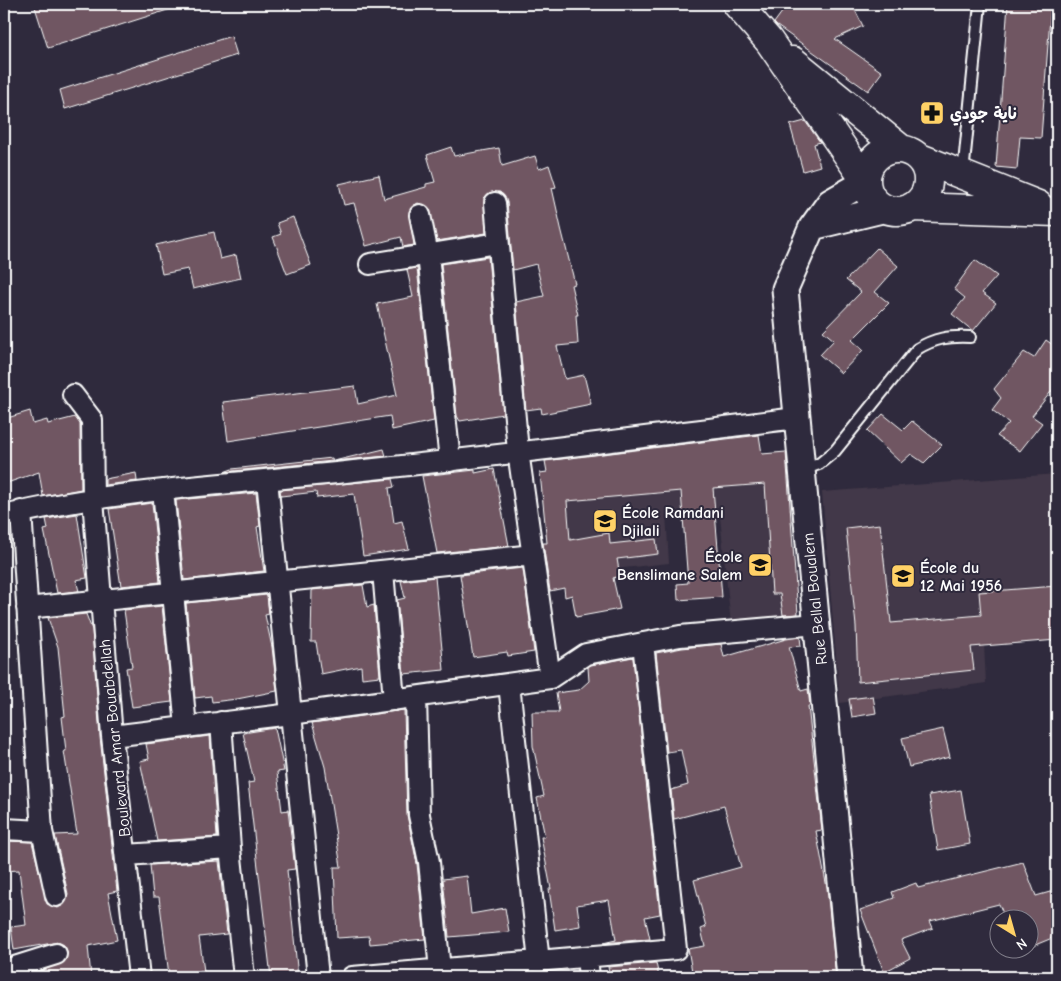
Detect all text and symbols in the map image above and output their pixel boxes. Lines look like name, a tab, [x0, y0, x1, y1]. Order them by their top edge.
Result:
pharmacy icon: ناية جودي	[919, 100, 945, 126]
place label: ناية جودي	[950, 105, 1017, 126]
place label: École Ramdani Djilali	[622, 503, 724, 540]
school or university icon: École Ramdani Djilali	[592, 508, 618, 534]
street label: Rue Bellal Boualem	[799, 532, 831, 666]
place label: École Benslimane Salem	[617, 547, 742, 584]
school or university icon: École Benslimane Salem	[747, 552, 773, 578]
place label: École du 12 Mai 1956	[920, 558, 1002, 595]
school or university icon: École du 12 Mai 1956	[890, 563, 916, 589]
street label: Boulevard Amar Bouabdellah	[96, 638, 134, 838]
north arrow	[988, 908, 1038, 958]
text: N	[1013, 934, 1030, 954]

